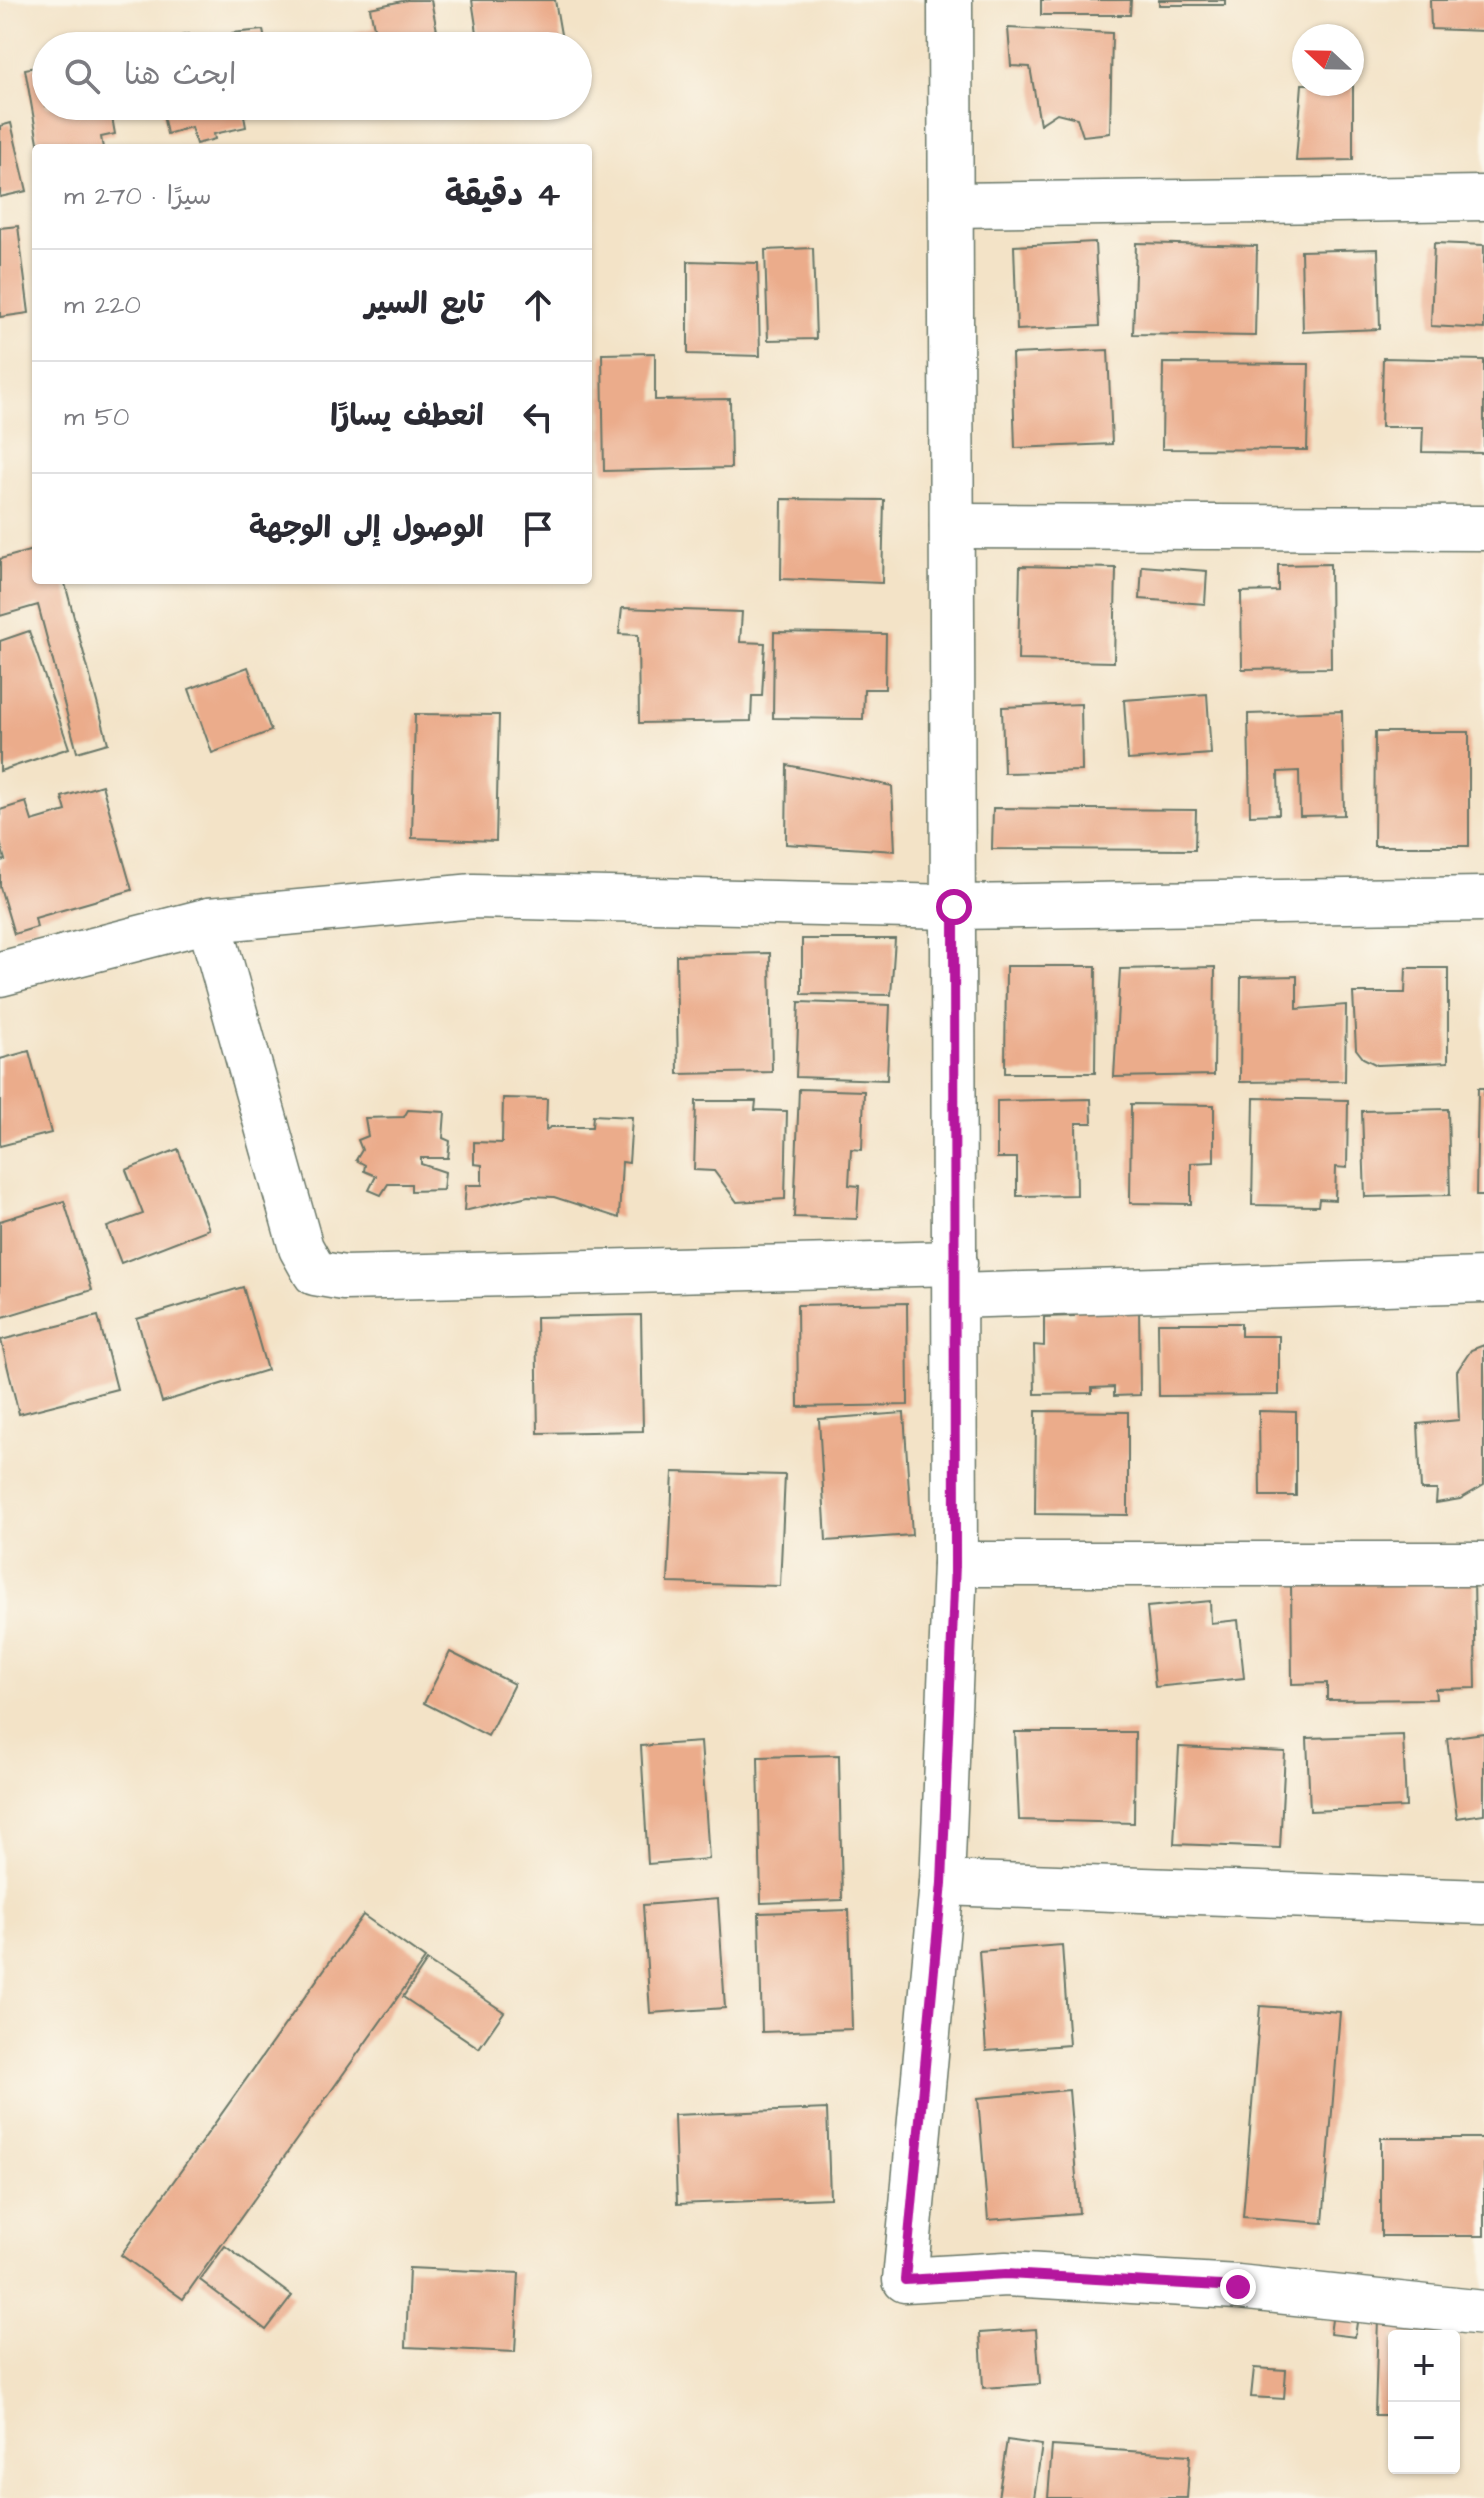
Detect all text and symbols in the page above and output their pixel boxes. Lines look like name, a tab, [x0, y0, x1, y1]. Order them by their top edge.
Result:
north arrow	[1292, 24, 1364, 96]
search box	[32, 32, 592, 120]
icon: search	[60, 54, 104, 98]
text: ابحث هنا	[124, 54, 236, 96]
text: 4 دقيقة	[445, 171, 560, 219]
text: سيرًا · 270 m	[64, 178, 212, 214]
text: تابع السير	[365, 283, 484, 325]
icon: ahead	[516, 283, 560, 327]
text: 220 m	[64, 287, 141, 323]
text: انعطف يسارًا	[330, 395, 484, 437]
icon: left	[516, 395, 560, 439]
text: 50 m	[64, 399, 129, 435]
text: الوصول إلى الوجهة	[249, 507, 484, 549]
icon: arrive	[516, 507, 560, 551]
route start	[936, 889, 972, 925]
route end	[1220, 2269, 1256, 2305]
map controls	[1388, 2330, 1460, 2474]
button: +	[1388, 2330, 1460, 2402]
button: −	[1388, 2402, 1460, 2474]

